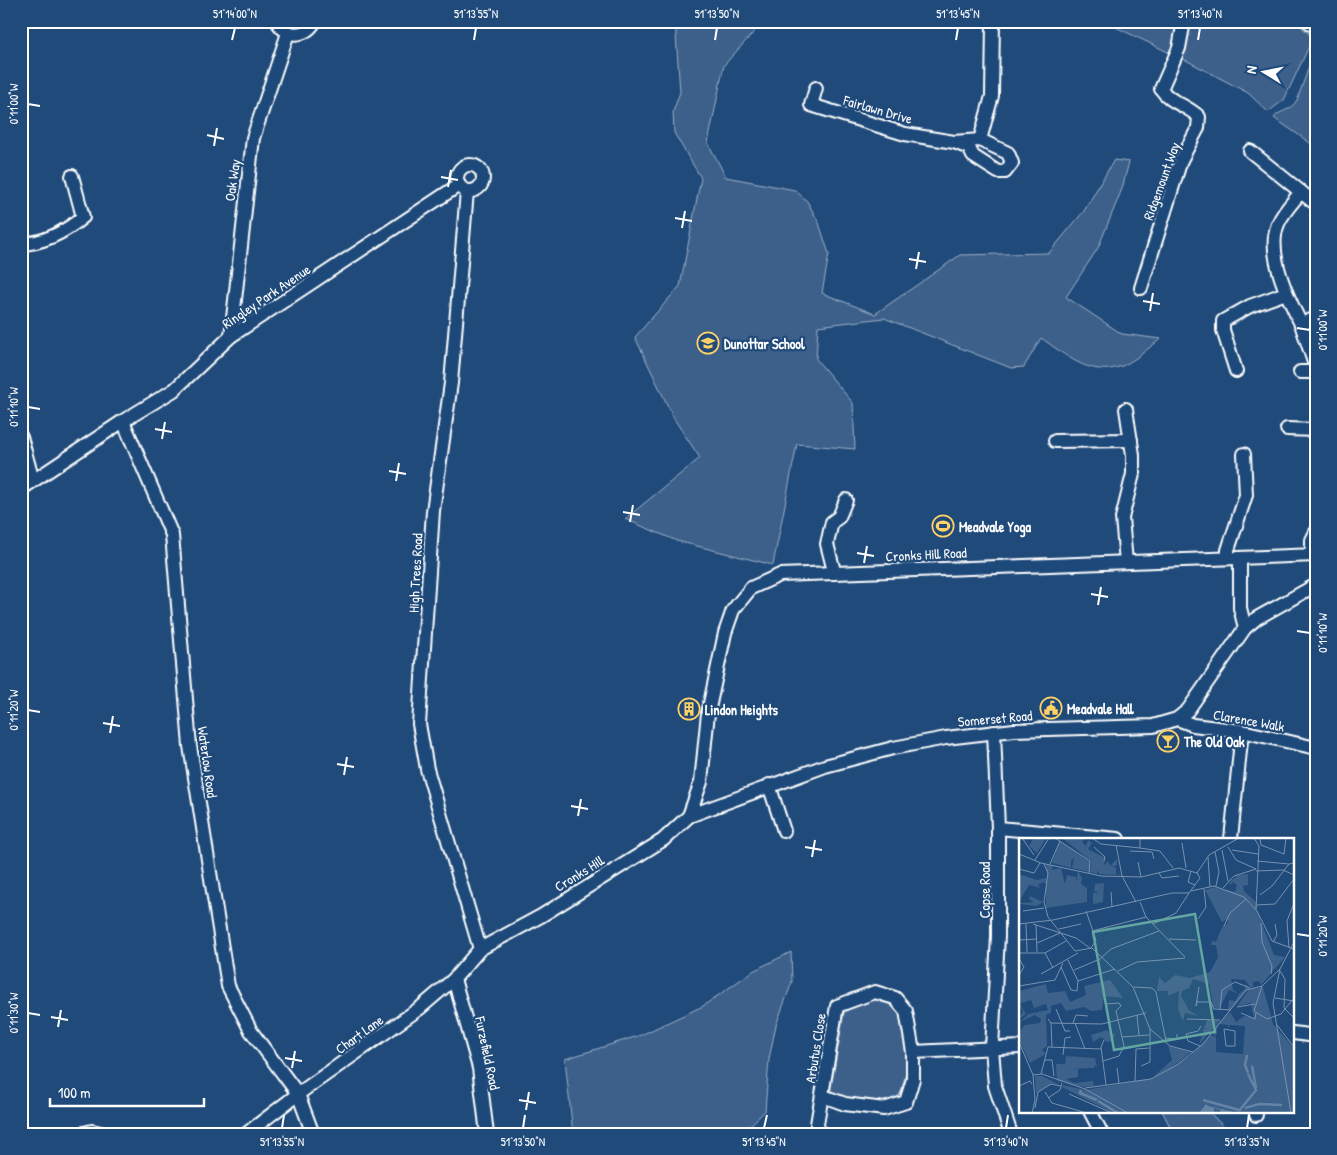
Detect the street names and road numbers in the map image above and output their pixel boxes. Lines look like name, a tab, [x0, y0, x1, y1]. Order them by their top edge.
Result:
street label: Fairlawn Drive	[840, 90, 915, 128]
street label: Ridgemount Way	[1138, 139, 1185, 223]
street label: Oak Way	[220, 158, 245, 202]
street label: Ringley Park Avenue	[218, 259, 315, 333]
street label: High Trees Road	[403, 532, 428, 613]
street label: Cronks Hill Road	[885, 542, 968, 566]
street label: Clarence Walk	[1212, 704, 1286, 736]
street label: Somerset Road	[957, 705, 1033, 731]
street label: Waterlow Road	[194, 725, 222, 799]
street label: Cronks Hill	[551, 850, 608, 896]
street label: Copse Road	[975, 861, 995, 918]
street label: Chart Lane	[331, 1010, 387, 1058]
street label: Arbutus Close	[800, 1011, 830, 1084]
street label: Furzefield Road	[471, 1014, 505, 1092]

